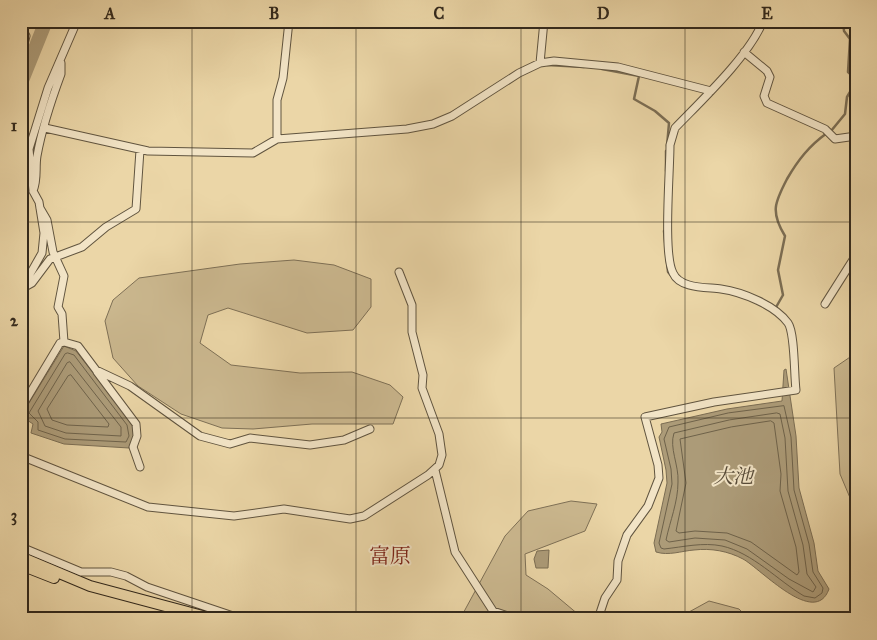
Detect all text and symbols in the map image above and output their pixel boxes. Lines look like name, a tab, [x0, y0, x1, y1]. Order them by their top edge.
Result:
text: A	[104, 4, 116, 23]
text: B	[269, 4, 279, 23]
text: C	[434, 4, 445, 23]
text: D	[597, 4, 610, 23]
text: E	[761, 4, 773, 23]
text: 1	[11, 116, 18, 135]
text: 2	[10, 311, 19, 330]
water label: 大池	[713, 464, 755, 488]
text: 3	[11, 506, 17, 526]
district label: 富原	[369, 543, 411, 569]

